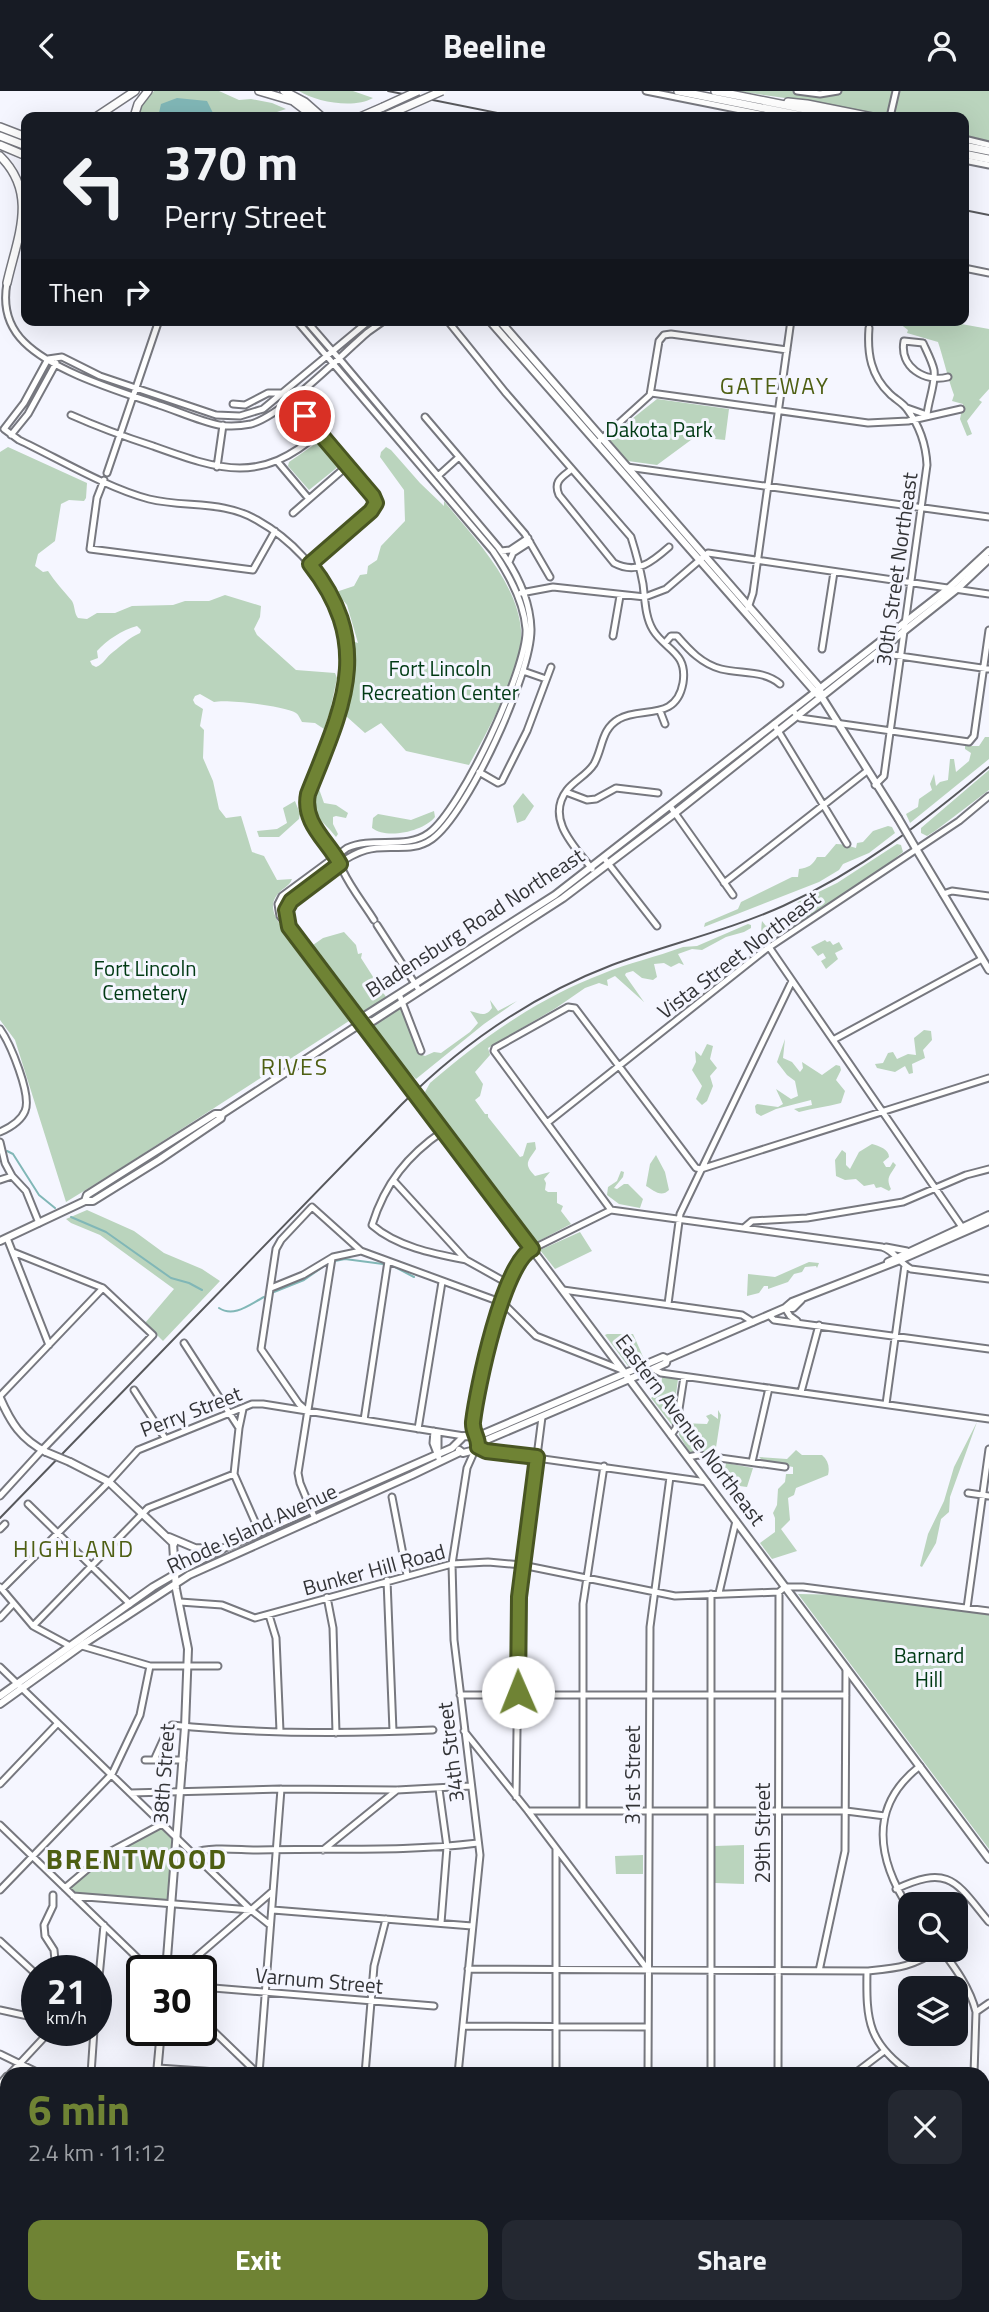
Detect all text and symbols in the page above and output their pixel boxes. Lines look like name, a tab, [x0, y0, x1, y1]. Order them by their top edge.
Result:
text: Beeline	[443, 22, 546, 70]
icon: back	[28, 27, 66, 65]
icon: person	[923, 27, 961, 65]
text: 370 m	[164, 124, 298, 199]
icon: left	[49, 140, 140, 231]
text: Perry Street	[164, 192, 326, 240]
text: Then	[49, 273, 104, 312]
icon: right	[118, 273, 156, 311]
district label: GATEWAY	[720, 368, 830, 403]
pin	[275, 386, 335, 446]
icon: arrive	[286, 397, 324, 435]
park label: Dakota Park	[605, 413, 713, 445]
street label: 30th Street Northeast	[867, 470, 926, 668]
park label: Fort Lincoln Recreation Center	[361, 652, 519, 708]
street label: Bladensburg Road Northeast	[359, 839, 591, 1005]
street label: Vista Street Northeast	[650, 882, 827, 1026]
park label: Fort Lincoln Cemetery	[93, 952, 197, 1008]
district label: RIVES	[261, 1049, 329, 1084]
street label: Eastern Avenue Northeast	[608, 1327, 774, 1532]
street label: Perry Street	[135, 1377, 247, 1445]
street label: Rhode Island Avenue	[161, 1475, 342, 1582]
district label: HIGHLAND	[13, 1531, 135, 1566]
street label: Bunker Hill Road	[299, 1535, 448, 1603]
park label: Barnard Hill	[894, 1639, 964, 1695]
position arrow	[481, 1655, 555, 1729]
street label: 34th Street	[428, 1699, 472, 1804]
street label: 38th Street	[144, 1722, 183, 1825]
street label: 31st Street	[616, 1725, 648, 1825]
street label: 29th Street	[746, 1782, 778, 1883]
district label: BRENTWOOD	[46, 1837, 228, 1880]
map controls	[898, 1892, 968, 2046]
button: search	[898, 1892, 968, 1962]
speed limit sign: 30	[126, 1955, 217, 2046]
street label: Varnum Street	[254, 1958, 385, 2002]
text: 21	[47, 1964, 86, 2018]
button: layers	[898, 1976, 968, 2046]
text: km/h	[46, 2004, 87, 2031]
text: 6 min	[28, 2077, 130, 2141]
button: close	[888, 2090, 962, 2164]
text: 2.4 km · 11:12	[28, 2135, 166, 2170]
button: Exit	[28, 2220, 488, 2300]
button: Share	[502, 2220, 962, 2300]

